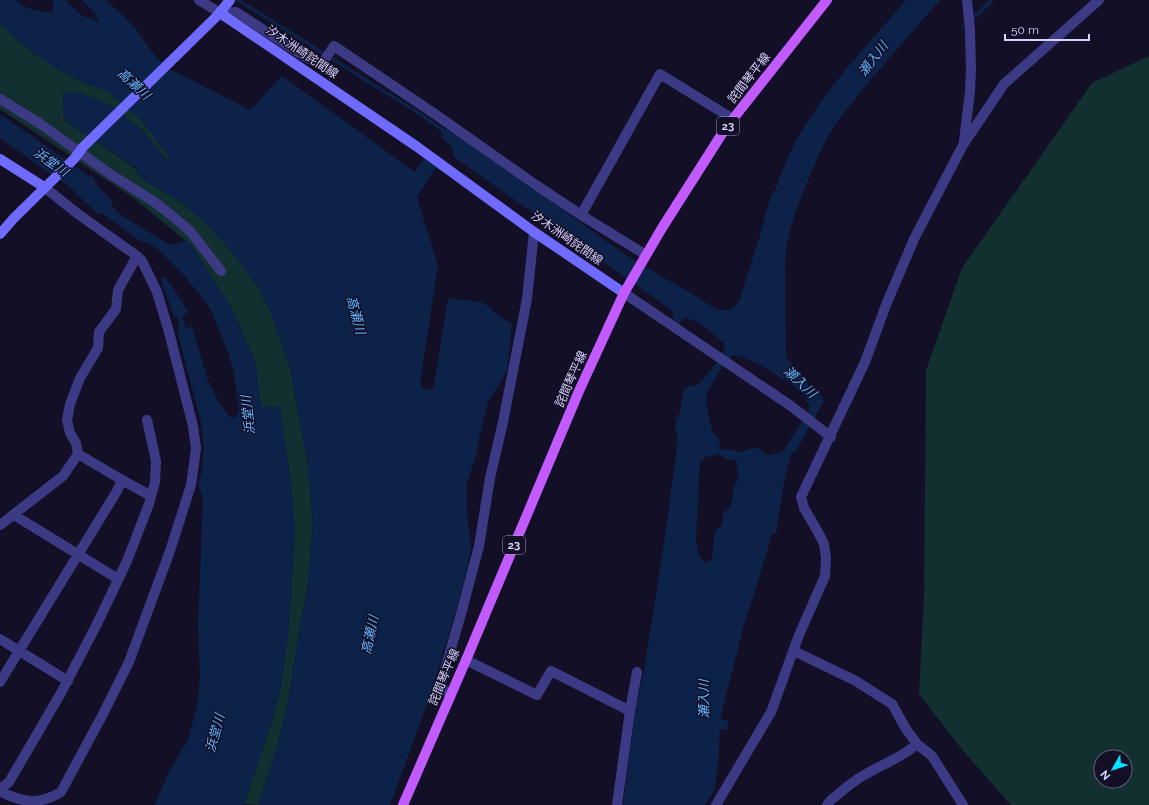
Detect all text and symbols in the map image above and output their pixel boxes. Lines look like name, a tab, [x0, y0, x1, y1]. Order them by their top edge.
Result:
scale bar	[1005, 16, 1089, 42]
street label: 汐木洲崎詫間線	[263, 23, 341, 81]
text: 50 m	[1011, 23, 1039, 37]
water label: 瀬入川	[855, 37, 892, 79]
street label: 詫間琴平線	[725, 50, 773, 106]
water label: 高瀬川	[114, 65, 155, 104]
road number: 23	[717, 117, 739, 135]
water label: 浜堂川	[31, 145, 73, 180]
street label: 汐木洲崎詫間線	[529, 208, 605, 268]
water label: 高瀬川	[344, 294, 369, 338]
street label: 詫間琴平線	[552, 349, 590, 409]
water label: 瀬入川	[781, 363, 821, 402]
water label: 浜堂川	[238, 393, 257, 435]
road number: 23	[503, 536, 525, 554]
water label: 高瀬川	[359, 612, 382, 656]
street label: 詫間琴平線	[426, 647, 462, 707]
water label: 瀬入川	[696, 677, 712, 719]
water label: 浜堂川	[203, 710, 228, 754]
north arrow	[1093, 749, 1133, 789]
text: N	[1098, 768, 1113, 782]

